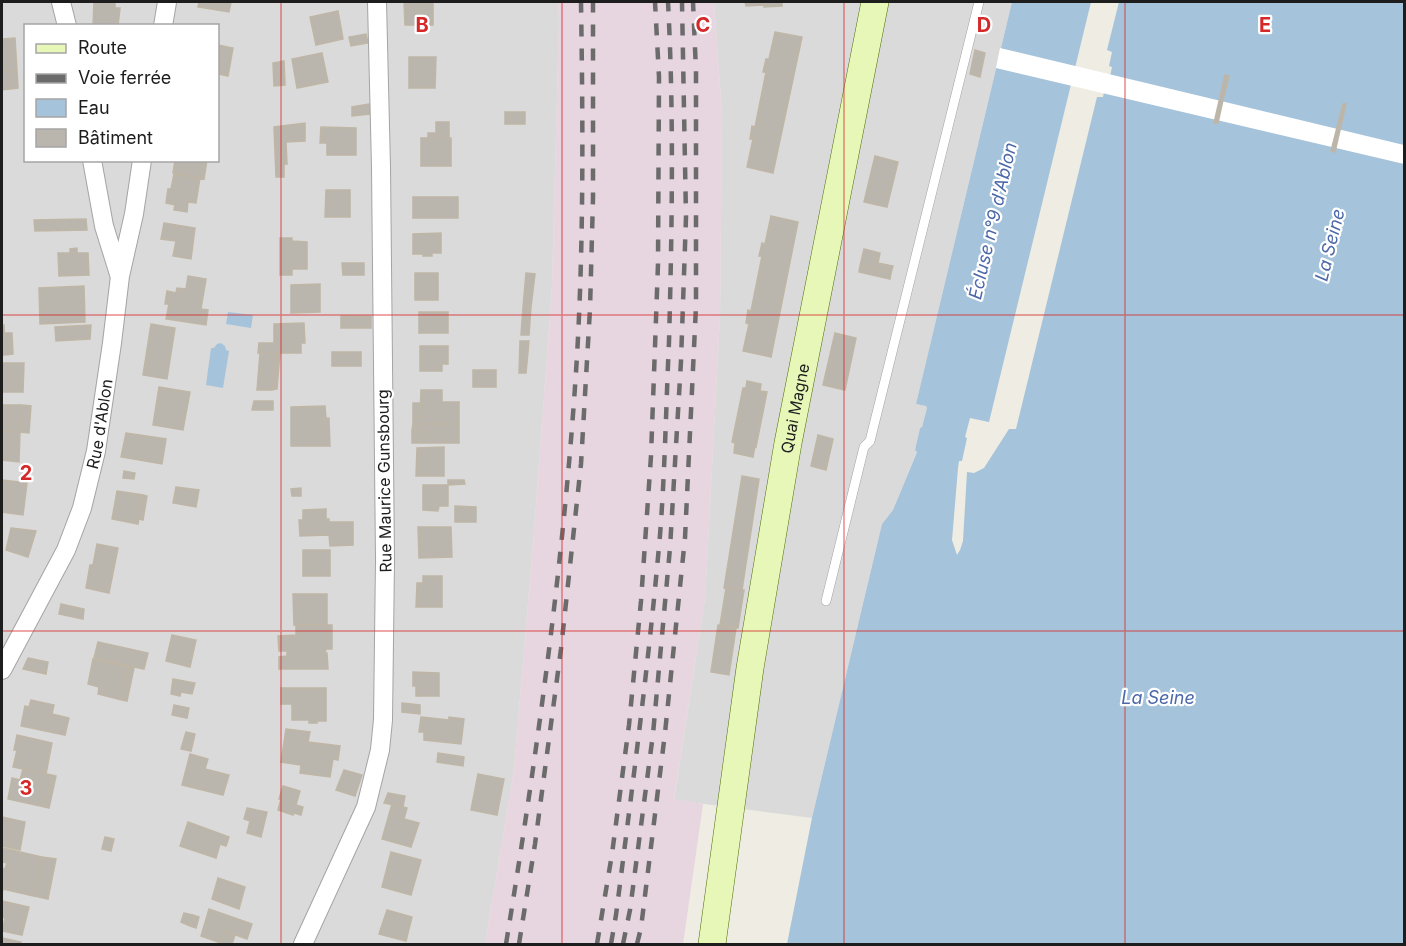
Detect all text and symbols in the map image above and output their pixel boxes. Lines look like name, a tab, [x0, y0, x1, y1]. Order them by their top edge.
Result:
text: B	[415, 13, 429, 37]
text: C	[696, 13, 710, 37]
text: D	[977, 13, 991, 37]
text: E	[1259, 13, 1271, 37]
legend	[24, 24, 219, 162]
text: Route	[78, 37, 127, 58]
text: Voie ferrée	[78, 67, 171, 88]
text: Eau	[78, 97, 110, 118]
text: Bâtiment	[78, 127, 153, 148]
water label: Écluse n°9 d'Ablon	[963, 140, 1021, 301]
water label: La Seine	[1310, 207, 1349, 283]
street label: Quai Magne	[776, 362, 813, 455]
street label: Rue d'Ablon	[82, 378, 117, 471]
street label: Rue Maurice Gunsbourg	[372, 389, 396, 573]
text: 2	[20, 461, 32, 485]
water label: La Seine	[1121, 687, 1195, 708]
text: 3	[20, 776, 32, 800]

